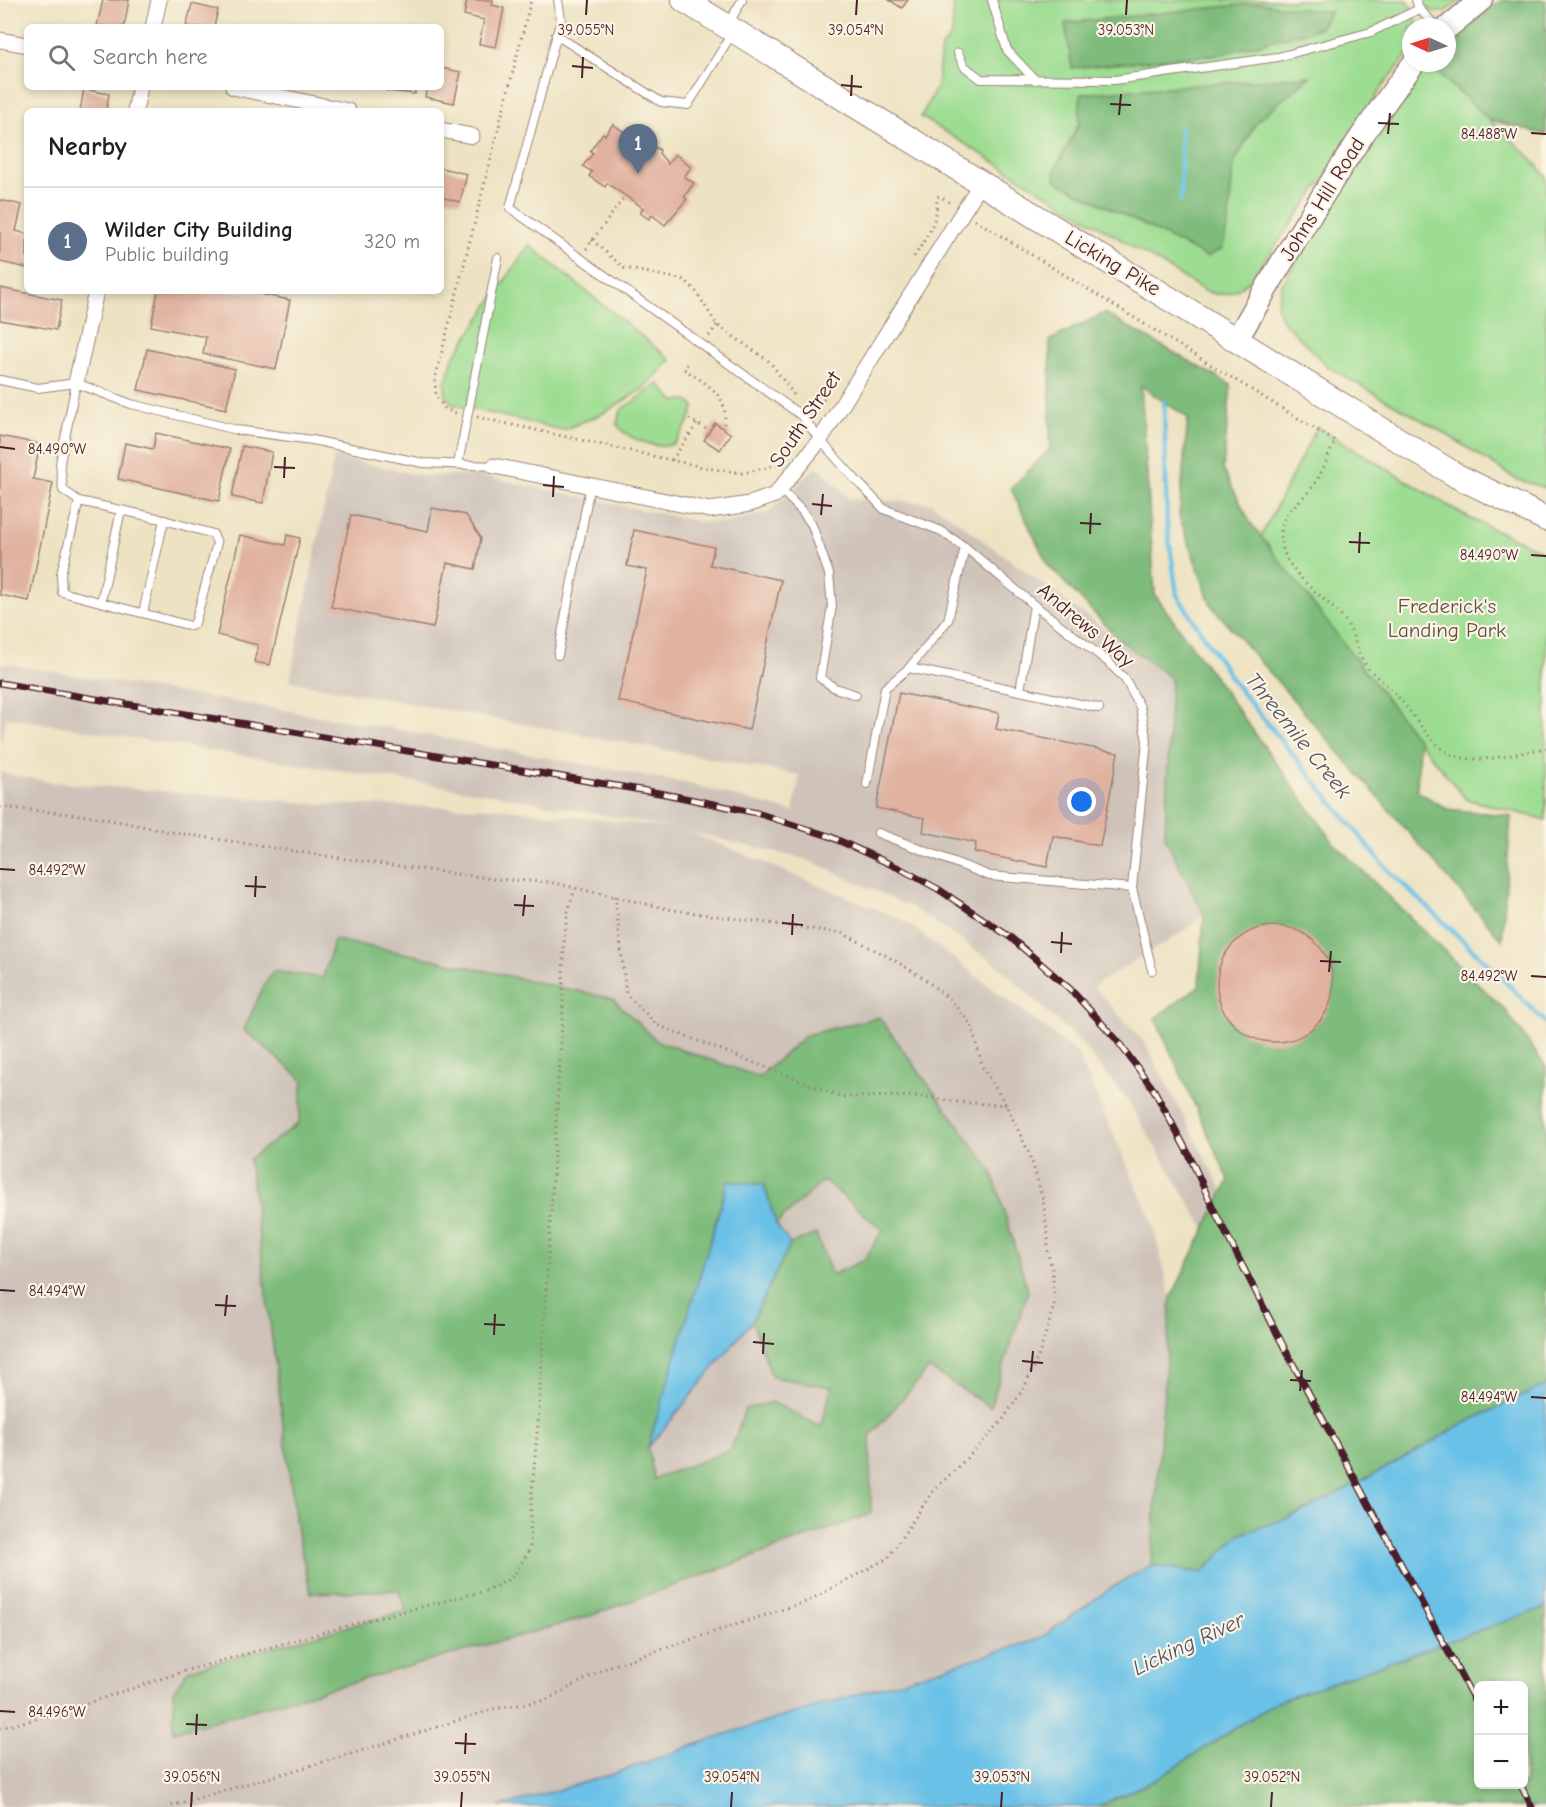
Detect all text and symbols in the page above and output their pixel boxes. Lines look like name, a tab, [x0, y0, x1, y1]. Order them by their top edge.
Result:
north arrow	[1402, 18, 1456, 72]
text: 39.055°N	[558, 21, 614, 39]
text: 39.054°N	[828, 21, 884, 39]
text: 39.053°N	[1098, 21, 1154, 39]
search box	[24, 24, 444, 90]
icon: search	[45, 41, 78, 74]
text: Search here	[93, 44, 208, 70]
pin: 1	[618, 124, 658, 174]
text: 84.488°W	[1461, 125, 1517, 143]
text: Nearby	[48, 132, 127, 162]
street label: Johns Hill Road	[1275, 133, 1369, 265]
text: Wilder City Building	[105, 217, 293, 243]
street label: Licking Pike	[1061, 225, 1165, 301]
text: 1	[64, 230, 71, 253]
text: 320 m	[364, 230, 420, 253]
text: Public building	[105, 243, 229, 266]
street label: South Street	[764, 366, 846, 471]
text: 84.490°W	[28, 440, 86, 458]
text: 84.490°W	[1460, 546, 1518, 564]
street label: Andrews Way	[1033, 578, 1140, 673]
park label: Frederick's Landing Park	[1388, 594, 1506, 642]
water label: Threemile Creek	[1240, 668, 1357, 804]
your location	[1067, 787, 1096, 816]
text: 84.492°W	[28, 861, 86, 879]
text: 84.492°W	[1460, 967, 1518, 985]
text: 84.494°W	[29, 1282, 85, 1300]
text: 84.494°W	[1461, 1388, 1517, 1406]
water label: Licking River	[1128, 1606, 1250, 1681]
map controls	[1474, 1681, 1528, 1789]
button: +	[1474, 1681, 1528, 1735]
text: 84.496°W	[28, 1703, 86, 1721]
button: −	[1474, 1735, 1528, 1789]
text: 39.056°N	[164, 1768, 220, 1786]
text: 39.055°N	[434, 1768, 490, 1786]
text: 39.054°N	[704, 1768, 760, 1786]
text: 39.053°N	[974, 1768, 1030, 1786]
text: 39.052°N	[1244, 1768, 1300, 1786]

